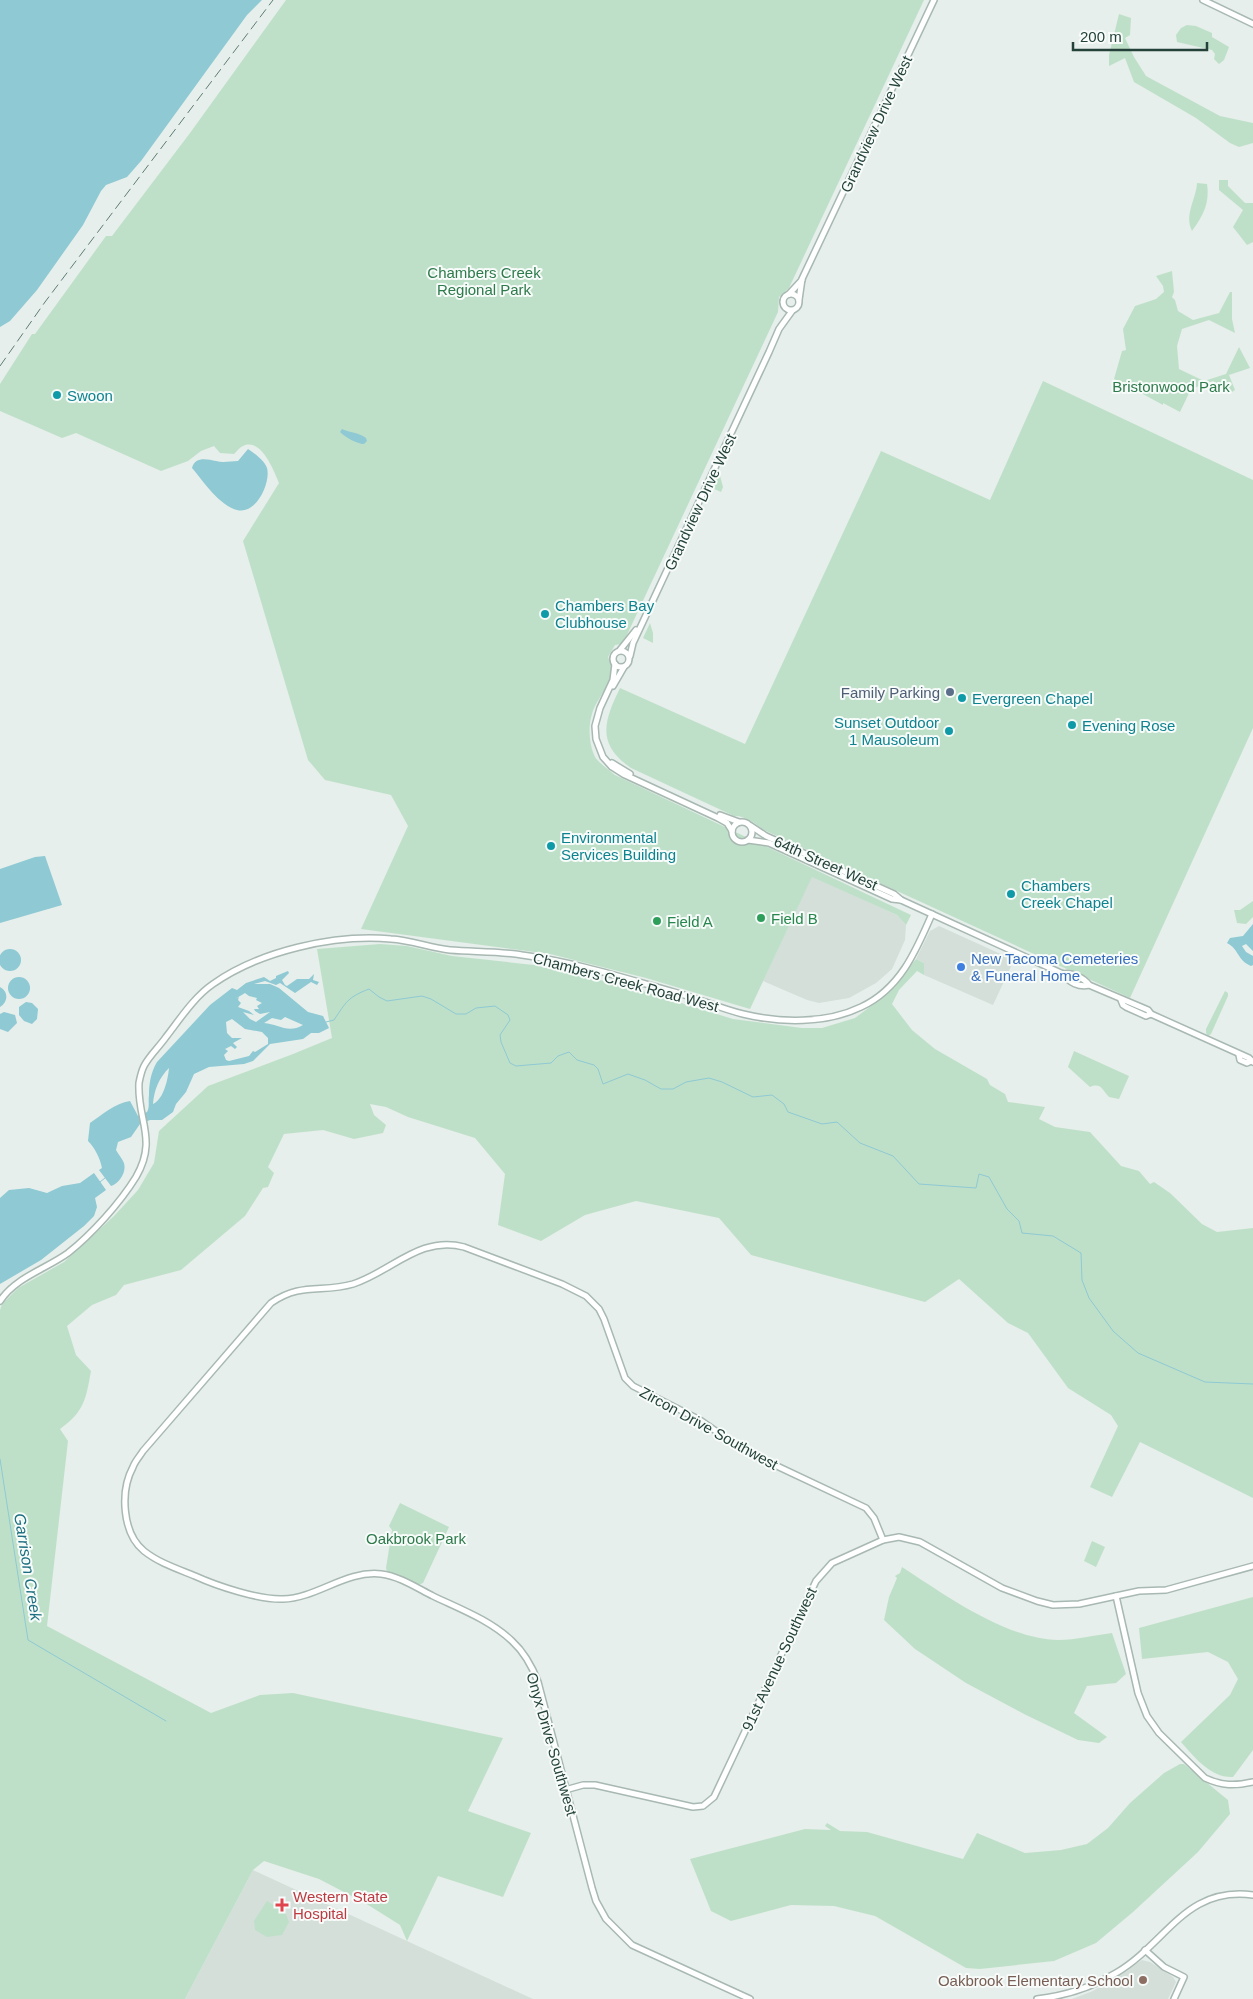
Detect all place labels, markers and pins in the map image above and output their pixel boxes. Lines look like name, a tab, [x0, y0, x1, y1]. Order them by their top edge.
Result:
place label: Swoon	[67, 387, 113, 404]
marker: Swoon	[51, 389, 63, 401]
place label: Chambers Bay Clubhouse	[555, 597, 655, 631]
marker: Chambers Bay Clubhouse	[539, 608, 551, 620]
place label: Family Parking	[841, 684, 940, 701]
marker: Family Parking	[944, 686, 956, 698]
place label: Evergreen Chapel	[972, 690, 1093, 707]
marker: Evergreen Chapel	[956, 692, 968, 704]
place label: Sunset Outdoor 1 Mausoleum	[834, 714, 939, 748]
place label: Evening Rose	[1082, 717, 1175, 734]
marker: Evening Rose	[1066, 719, 1078, 731]
marker: Sunset Outdoor 1 Mausoleum	[943, 725, 955, 737]
place label: Environmental Services Building	[561, 829, 676, 863]
marker: Environmental Services Building	[545, 840, 557, 852]
place label: Chambers Creek Chapel	[1021, 877, 1113, 911]
marker: Chambers Creek Chapel	[1005, 888, 1017, 900]
place label: Field B	[771, 910, 818, 927]
marker: Field B	[755, 912, 767, 924]
place label: Field A	[667, 913, 713, 930]
marker: Field A	[651, 915, 663, 927]
place label: New Tacoma Cemeteries & Funeral Home	[971, 950, 1138, 984]
marker: New Tacoma Cemeteries & Funeral Home	[955, 961, 967, 973]
place label: Western State Hospital	[293, 1888, 388, 1922]
marker: Western State Hospital	[275, 1898, 289, 1912]
place label: Oakbrook Elementary School	[938, 1972, 1133, 1989]
marker: Oakbrook Elementary School	[1137, 1974, 1149, 1986]

